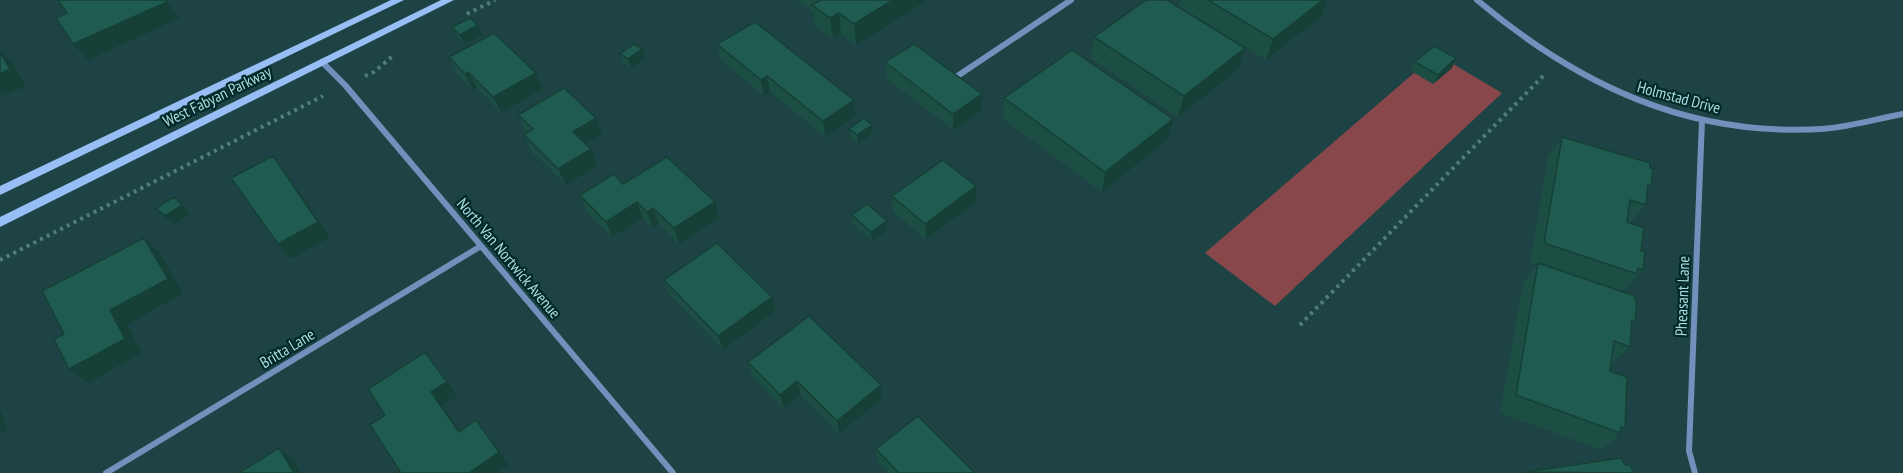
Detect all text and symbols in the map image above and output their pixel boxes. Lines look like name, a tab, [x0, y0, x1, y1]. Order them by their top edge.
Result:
street label: West Fabyan Parkway	[159, 61, 275, 131]
street label: Holmstad Drive	[1635, 76, 1723, 118]
street label: North Van Nortwick Avenue	[453, 194, 565, 322]
street label: Pheasant Lane	[1671, 256, 1693, 336]
street label: Britta Lane	[256, 324, 318, 372]

